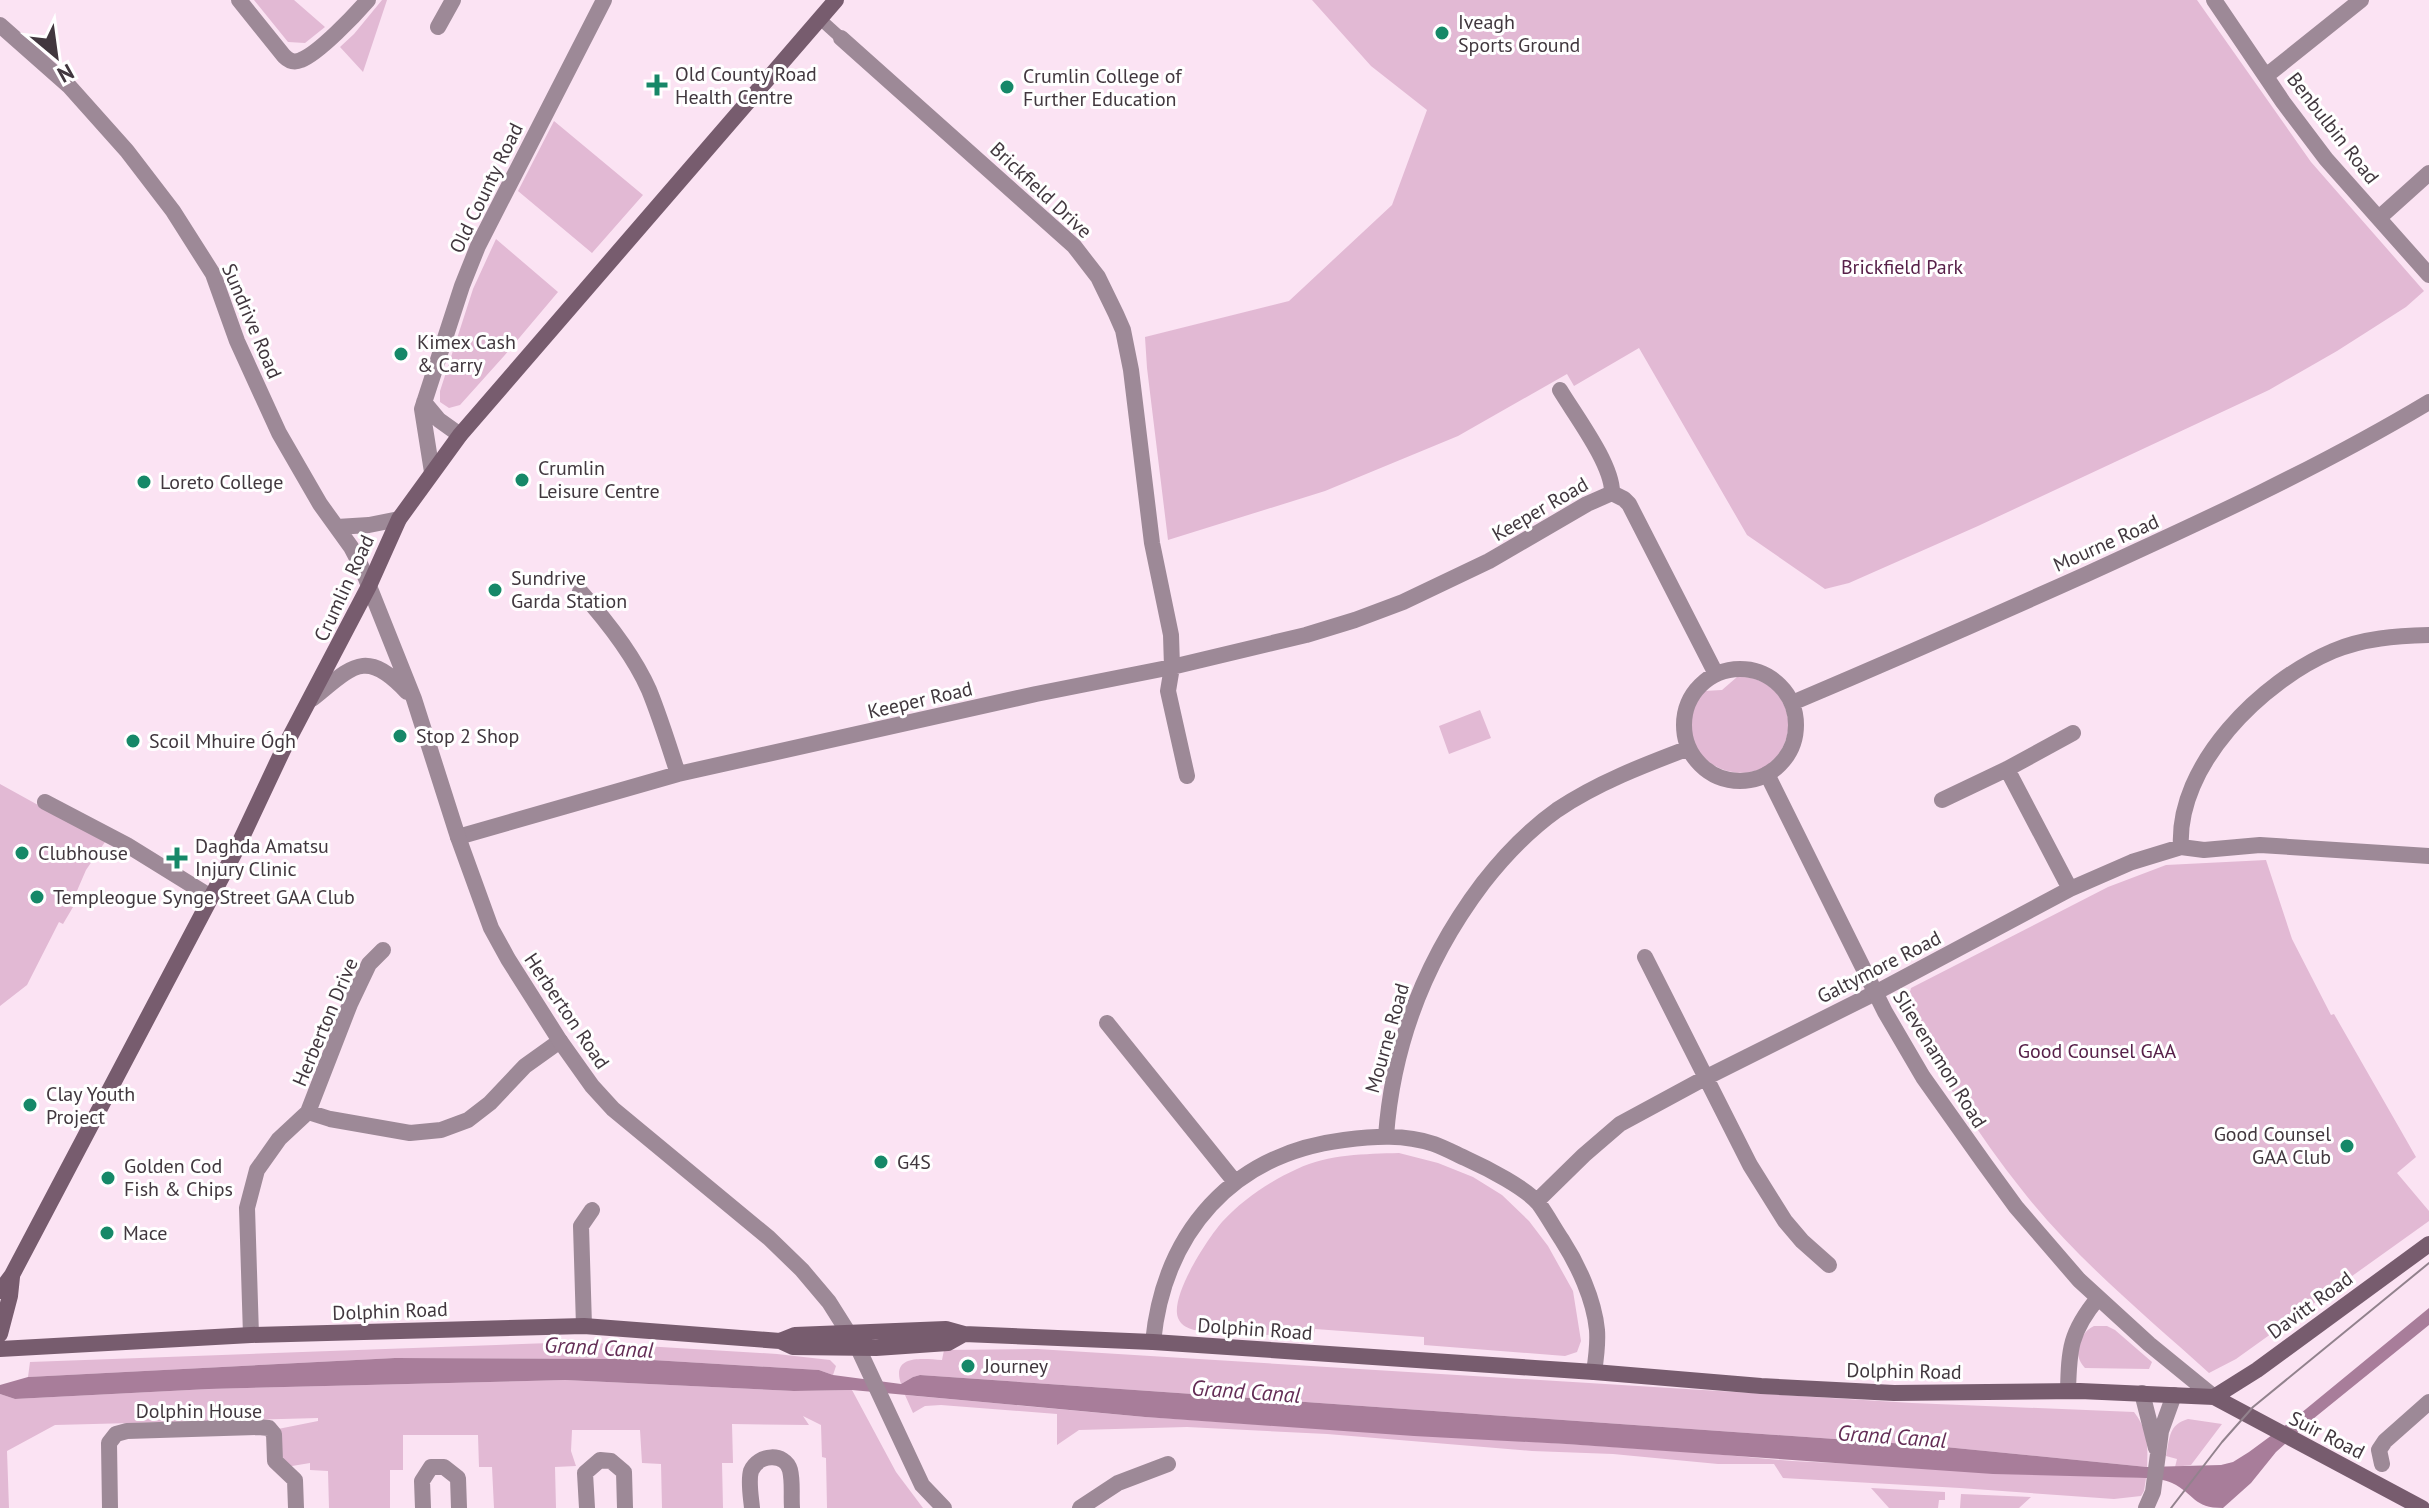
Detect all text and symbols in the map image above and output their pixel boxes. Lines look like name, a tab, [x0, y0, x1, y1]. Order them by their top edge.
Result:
place label: Iveagh Sports Ground	[1458, 9, 1580, 58]
north arrow	[16, 16, 96, 96]
marker: Iveagh Sports Ground	[1433, 24, 1451, 42]
text: N	[53, 58, 79, 89]
place label: Old County Road Health Centre	[675, 61, 817, 110]
place label: Crumlin College of Further Education	[1023, 63, 1183, 112]
street label: Benbulbin Road	[2281, 67, 2385, 189]
marker: Old County Road Health Centre	[646, 74, 668, 96]
marker: Crumlin College of Further Education	[998, 78, 1016, 96]
street label: Old County Road	[443, 119, 529, 257]
street label: Brickfield Drive	[985, 136, 1097, 244]
park label: Brickfield Park	[1841, 254, 1963, 280]
street label: Sundrive Road	[216, 260, 288, 382]
place label: Kimex Cash & Carry	[417, 329, 516, 378]
marker: Kimex Cash & Carry	[392, 345, 410, 363]
place label: Crumlin Leisure Centre	[538, 455, 660, 504]
place label: Loreto College	[160, 469, 283, 495]
marker: Crumlin Leisure Centre	[513, 471, 531, 489]
street label: Keeper Road	[1487, 471, 1593, 547]
marker: Loreto College	[135, 473, 153, 491]
street label: Mourne Road	[2049, 508, 2163, 578]
street label: Crumlin Road	[308, 531, 380, 645]
place label: Sundrive Garda Station	[511, 565, 627, 614]
marker: Sundrive Garda Station	[486, 581, 504, 599]
street label: Keeper Road	[865, 675, 975, 725]
place label: Stop 2 Shop	[416, 723, 519, 749]
marker: Stop 2 Shop	[391, 727, 409, 745]
place label: Scoil Mhuire Ógh	[149, 728, 296, 754]
marker: Scoil Mhuire Ógh	[124, 732, 142, 750]
place label: Daghda Amatsu Injury Clinic	[195, 833, 329, 882]
place label: Clubhouse	[38, 840, 128, 866]
marker: Clubhouse	[13, 844, 31, 862]
marker: Daghda Amatsu Injury Clinic	[166, 847, 188, 869]
place label: Templeogue Synge Street GAA Club	[53, 884, 355, 910]
marker: Templeogue Synge Street GAA Club	[28, 888, 46, 906]
street label: Galtymore Road	[1813, 925, 1945, 1009]
street label: Herberton Road	[519, 948, 615, 1074]
street label: Herberton Drive	[286, 954, 364, 1090]
street label: Mourne Road	[1359, 980, 1415, 1096]
street label: Slievenamon Road	[1887, 985, 1993, 1133]
park label: Good Counsel GAA	[2018, 1038, 2176, 1064]
place label: Clay Youth Project	[46, 1081, 135, 1130]
marker: Clay Youth Project	[21, 1096, 39, 1114]
place label: Good Counsel GAA Club	[2214, 1121, 2331, 1170]
marker: Good Counsel GAA Club	[2338, 1137, 2356, 1155]
place label: G4S	[897, 1149, 931, 1175]
place label: Golden Cod Fish & Chips	[124, 1153, 233, 1202]
marker: G4S	[872, 1153, 890, 1171]
marker: Golden Cod Fish & Chips	[99, 1169, 117, 1187]
place label: Mace	[123, 1220, 167, 1246]
marker: Mace	[98, 1224, 116, 1242]
street label: Davitt Road	[2262, 1265, 2358, 1345]
street label: Dolphin Road	[332, 1296, 448, 1326]
street label: Dolphin Road	[1197, 1312, 1313, 1346]
water label: Grand Canal	[544, 1330, 654, 1364]
place label: Journey	[983, 1353, 1049, 1379]
marker: Journey	[959, 1357, 977, 1375]
street label: Dolphin Road	[1846, 1357, 1962, 1385]
water label: Grand Canal	[1191, 1373, 1302, 1409]
street label: Dolphin House	[136, 1398, 262, 1424]
street label: Suir Road	[2285, 1405, 2369, 1465]
water label: Grand Canal	[1837, 1418, 1948, 1454]

